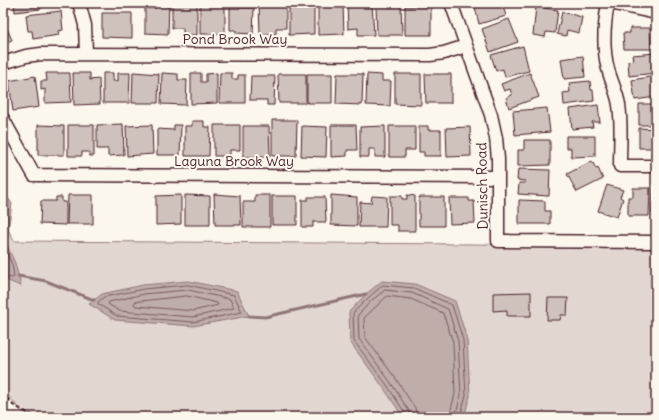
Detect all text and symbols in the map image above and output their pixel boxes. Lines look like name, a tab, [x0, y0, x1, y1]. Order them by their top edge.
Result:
street label: Pond Brook Way	[183, 30, 287, 48]
street label: Dunisch Road	[472, 142, 492, 230]
street label: Laguna Brook Way	[174, 152, 294, 170]

